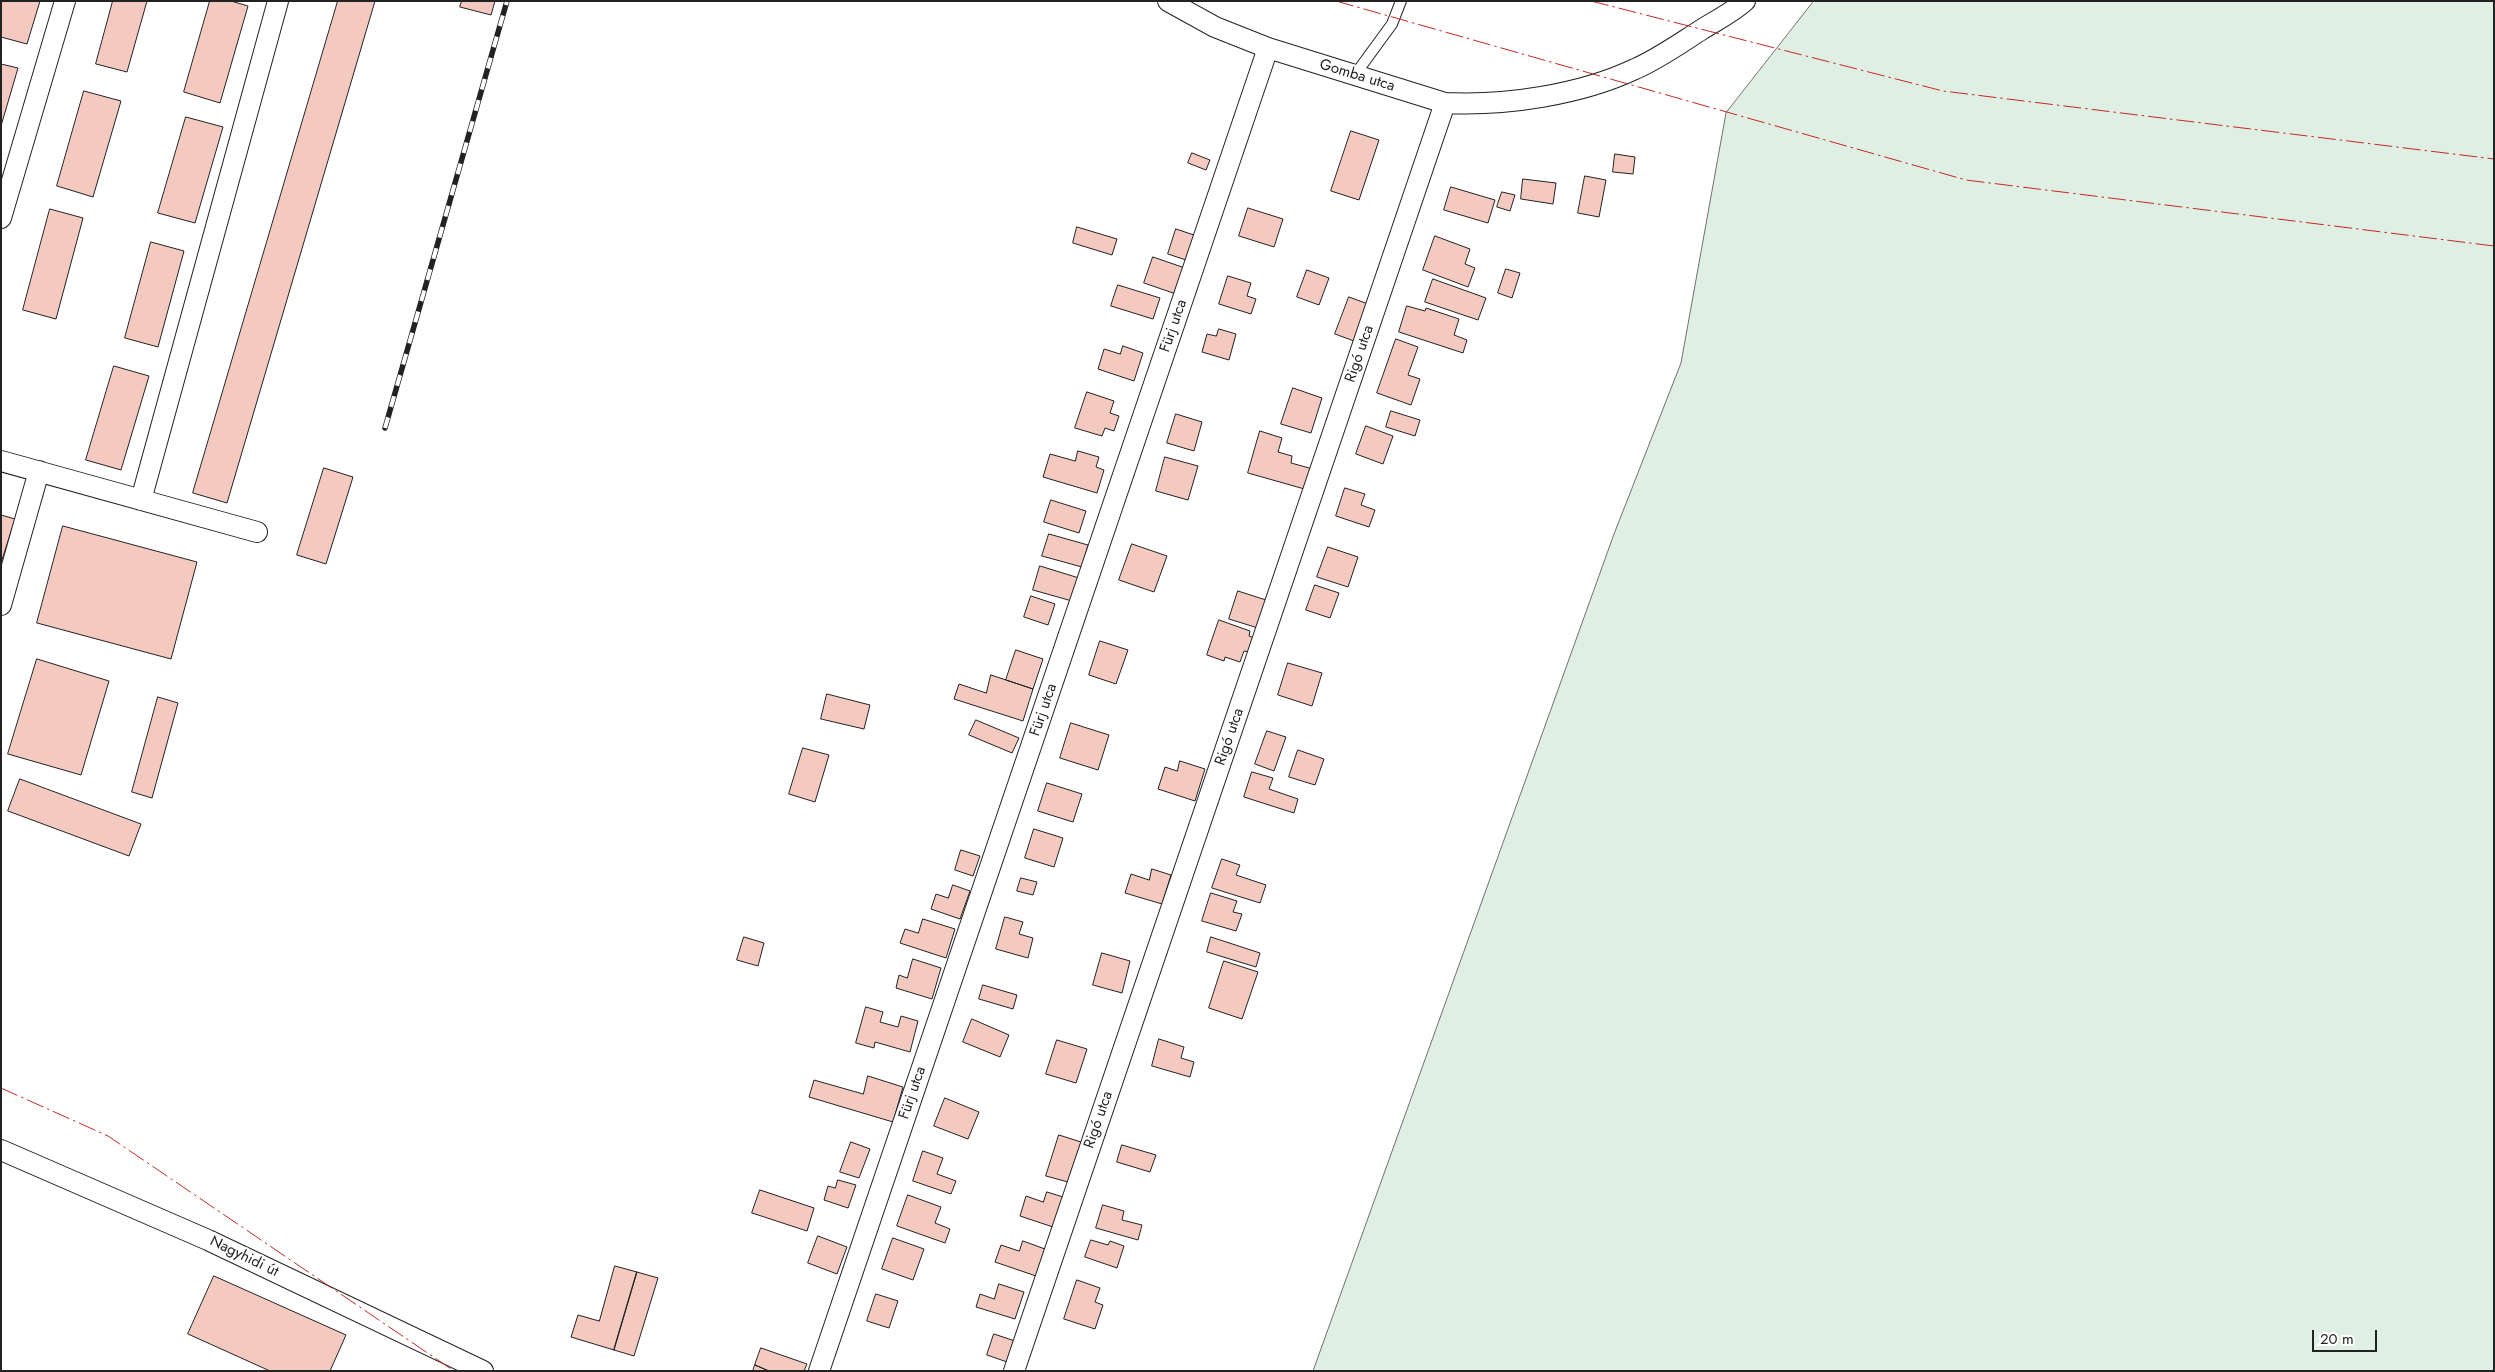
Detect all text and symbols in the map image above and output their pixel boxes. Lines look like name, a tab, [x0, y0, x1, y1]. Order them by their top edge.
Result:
street label: Gomba utca	[1317, 56, 1397, 96]
street label: Fürj utca	[1157, 297, 1191, 355]
street label: Rigó utca	[1342, 323, 1378, 385]
street label: Fürj utca	[1027, 681, 1061, 739]
street label: Rigó utca	[1212, 706, 1248, 768]
street label: Fürj utca	[896, 1064, 930, 1122]
street label: Rigó utca	[1081, 1089, 1117, 1151]
street label: Nagyhidi út	[207, 1233, 281, 1281]
scale bar	[2315, 1320, 2380, 1352]
text: 20 m	[2320, 1328, 2354, 1350]

